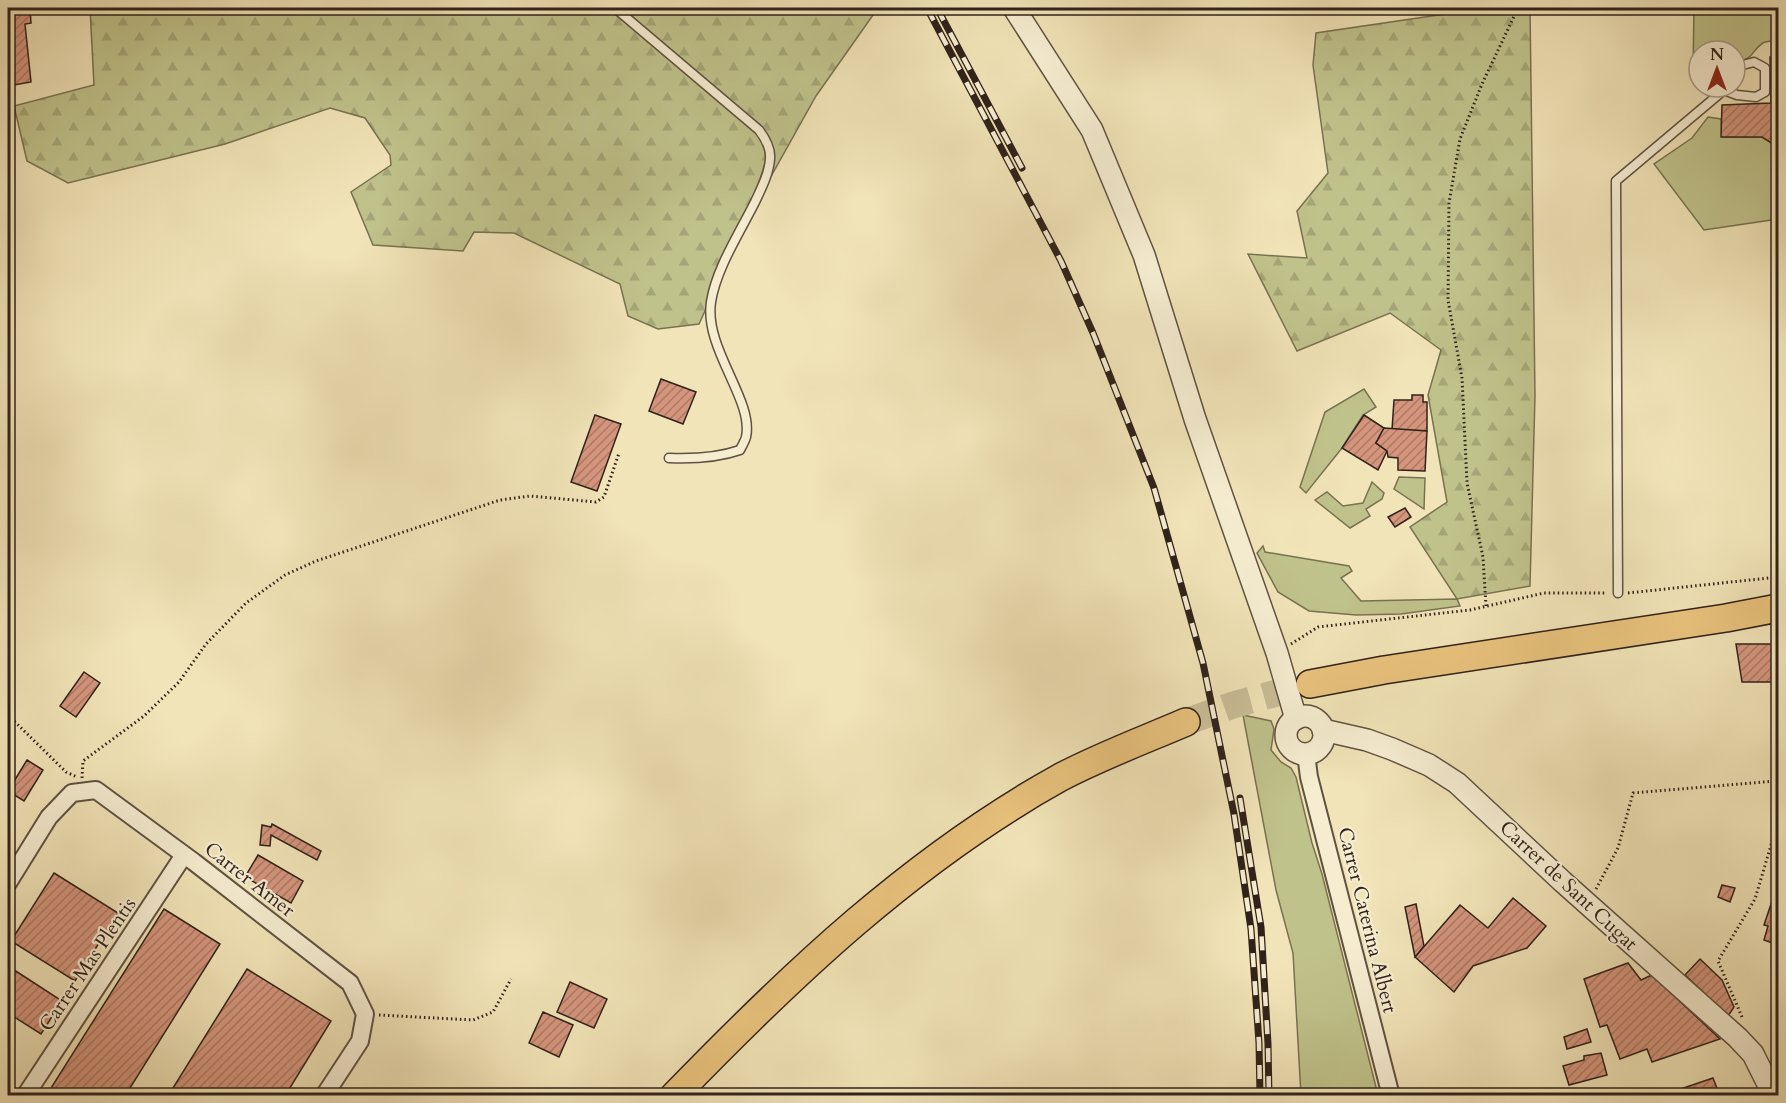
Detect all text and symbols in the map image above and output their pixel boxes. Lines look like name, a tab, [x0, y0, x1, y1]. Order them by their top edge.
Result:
north arrow	[1687, 39, 1747, 99]
text: N	[1710, 44, 1724, 66]
street label: Carrer de Sant Cugat	[1494, 814, 1644, 957]
street label: Carrer Caterina Albert	[1331, 824, 1404, 1017]
street label: Carrer Amer	[199, 836, 301, 924]
street label: Carrer Mas Plentis	[33, 892, 142, 1036]

